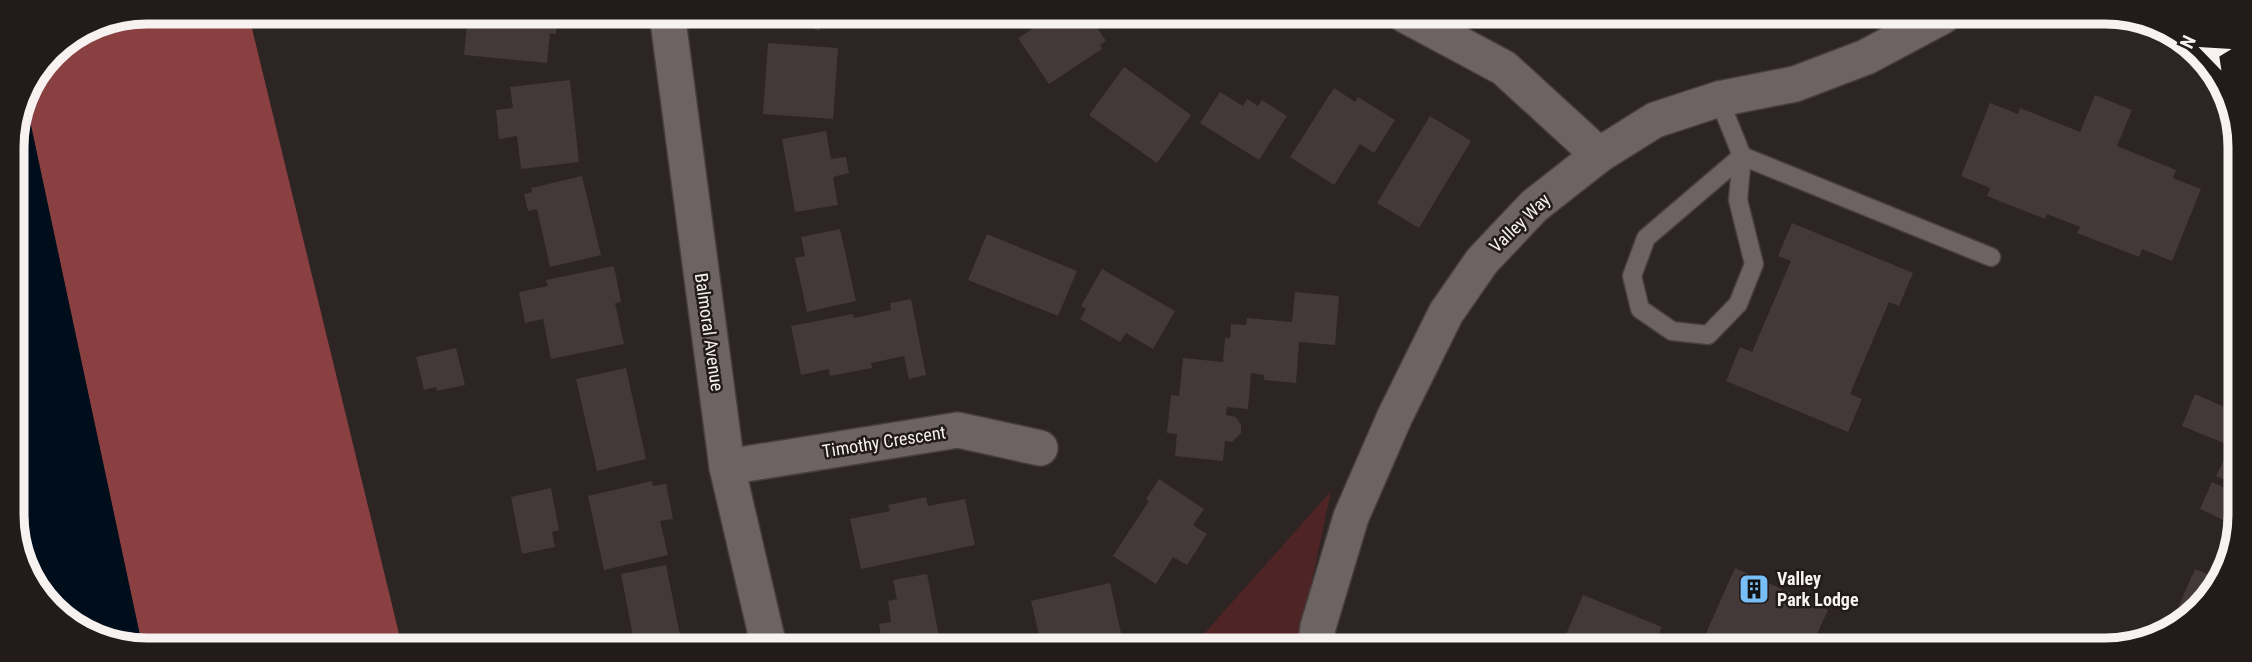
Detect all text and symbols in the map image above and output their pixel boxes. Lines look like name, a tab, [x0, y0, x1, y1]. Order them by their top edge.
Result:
north arrow	[2168, 14, 2238, 84]
text: N	[2175, 32, 2201, 52]
street label: Valley Way	[1485, 188, 1555, 257]
street label: Balmoral Avenue	[691, 272, 728, 392]
street label: Timothy Crescent	[821, 421, 947, 462]
place label: Valley Park Lodge	[1777, 568, 1859, 610]
building icon: Valley Park Lodge	[1737, 572, 1771, 606]

